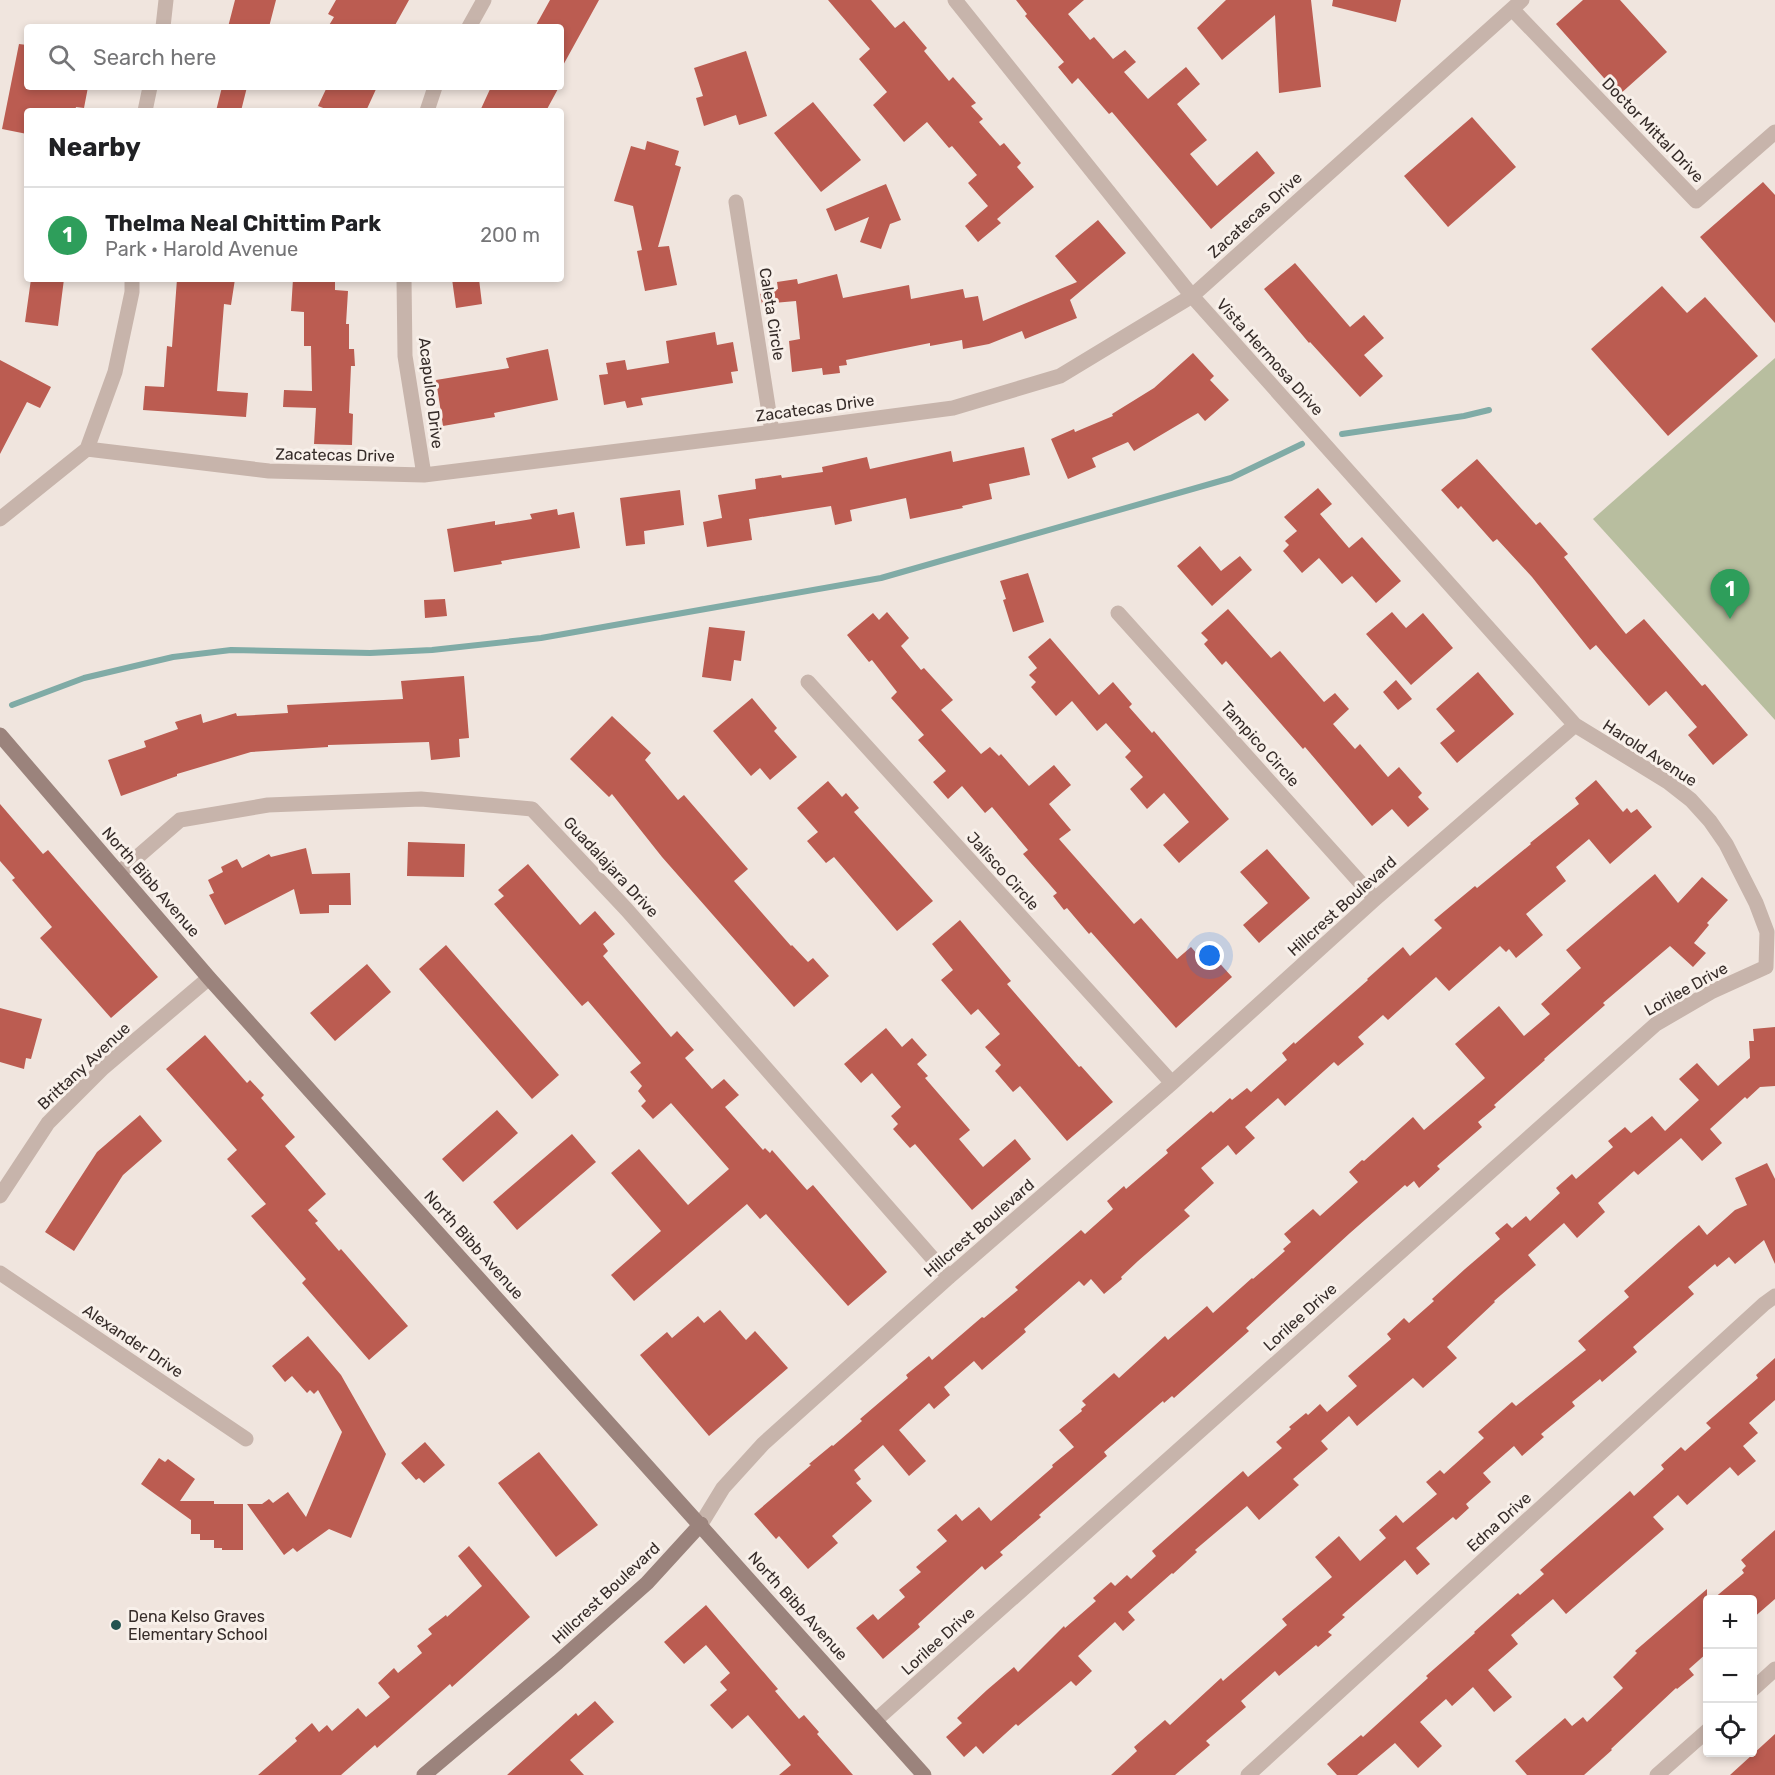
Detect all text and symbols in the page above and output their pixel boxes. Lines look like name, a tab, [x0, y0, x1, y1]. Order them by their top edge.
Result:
search box	[24, 24, 564, 90]
icon: search	[45, 41, 78, 74]
text: Search here	[93, 44, 216, 71]
street label: Doctor Mittal Drive	[1598, 74, 1708, 186]
text: Nearby	[48, 132, 141, 163]
street label: Zacatecas Drive	[1204, 168, 1306, 262]
text: Thelma Neal Chittim Park	[105, 210, 381, 237]
text: 1	[63, 223, 72, 247]
text: 200 m	[480, 223, 540, 247]
text: Park · Harold Avenue	[105, 237, 298, 261]
street label: Caleta Circle	[755, 266, 789, 362]
street label: Vista Hermosa Drive	[1213, 295, 1328, 419]
street label: Acapulco Drive	[415, 336, 447, 450]
street label: Zacatecas Drive	[755, 390, 876, 426]
street label: Zacatecas Drive	[275, 444, 395, 466]
pin: 1	[1710, 570, 1750, 619]
street label: Tampico Circle	[1217, 697, 1303, 791]
street label: Harold Avenue	[1599, 716, 1701, 790]
street label: Guadalajara Drive	[559, 813, 663, 921]
street label: North Bibb Avenue	[98, 823, 204, 941]
street label: Jalisco Circle	[963, 828, 1043, 914]
street label: Hillcrest Boulevard	[1284, 852, 1400, 960]
your location	[1195, 941, 1224, 970]
street label: Lorilee Drive	[1641, 958, 1731, 1020]
street label: Brittany Avenue	[34, 1018, 134, 1114]
street label: Hillcrest Boulevard	[920, 1175, 1038, 1281]
street label: North Bibb Avenue	[420, 1187, 528, 1303]
street label: Lorilee Drive	[1259, 1279, 1341, 1355]
street label: Alexander Drive	[79, 1300, 187, 1382]
street label: Edna Drive	[1463, 1488, 1535, 1556]
street label: Hillcrest Boulevard	[548, 1538, 664, 1648]
street label: North Bibb Avenue	[744, 1548, 852, 1664]
map controls	[1703, 1595, 1757, 1757]
button: +	[1703, 1595, 1757, 1649]
street label: Lorilee Drive	[897, 1603, 979, 1679]
place label: Dena Kelso Graves Elementary School	[128, 1607, 268, 1644]
marker: Dena Kelso Graves Elementary School	[109, 1618, 123, 1632]
button: −	[1703, 1649, 1757, 1703]
button: locate	[1703, 1703, 1757, 1757]

